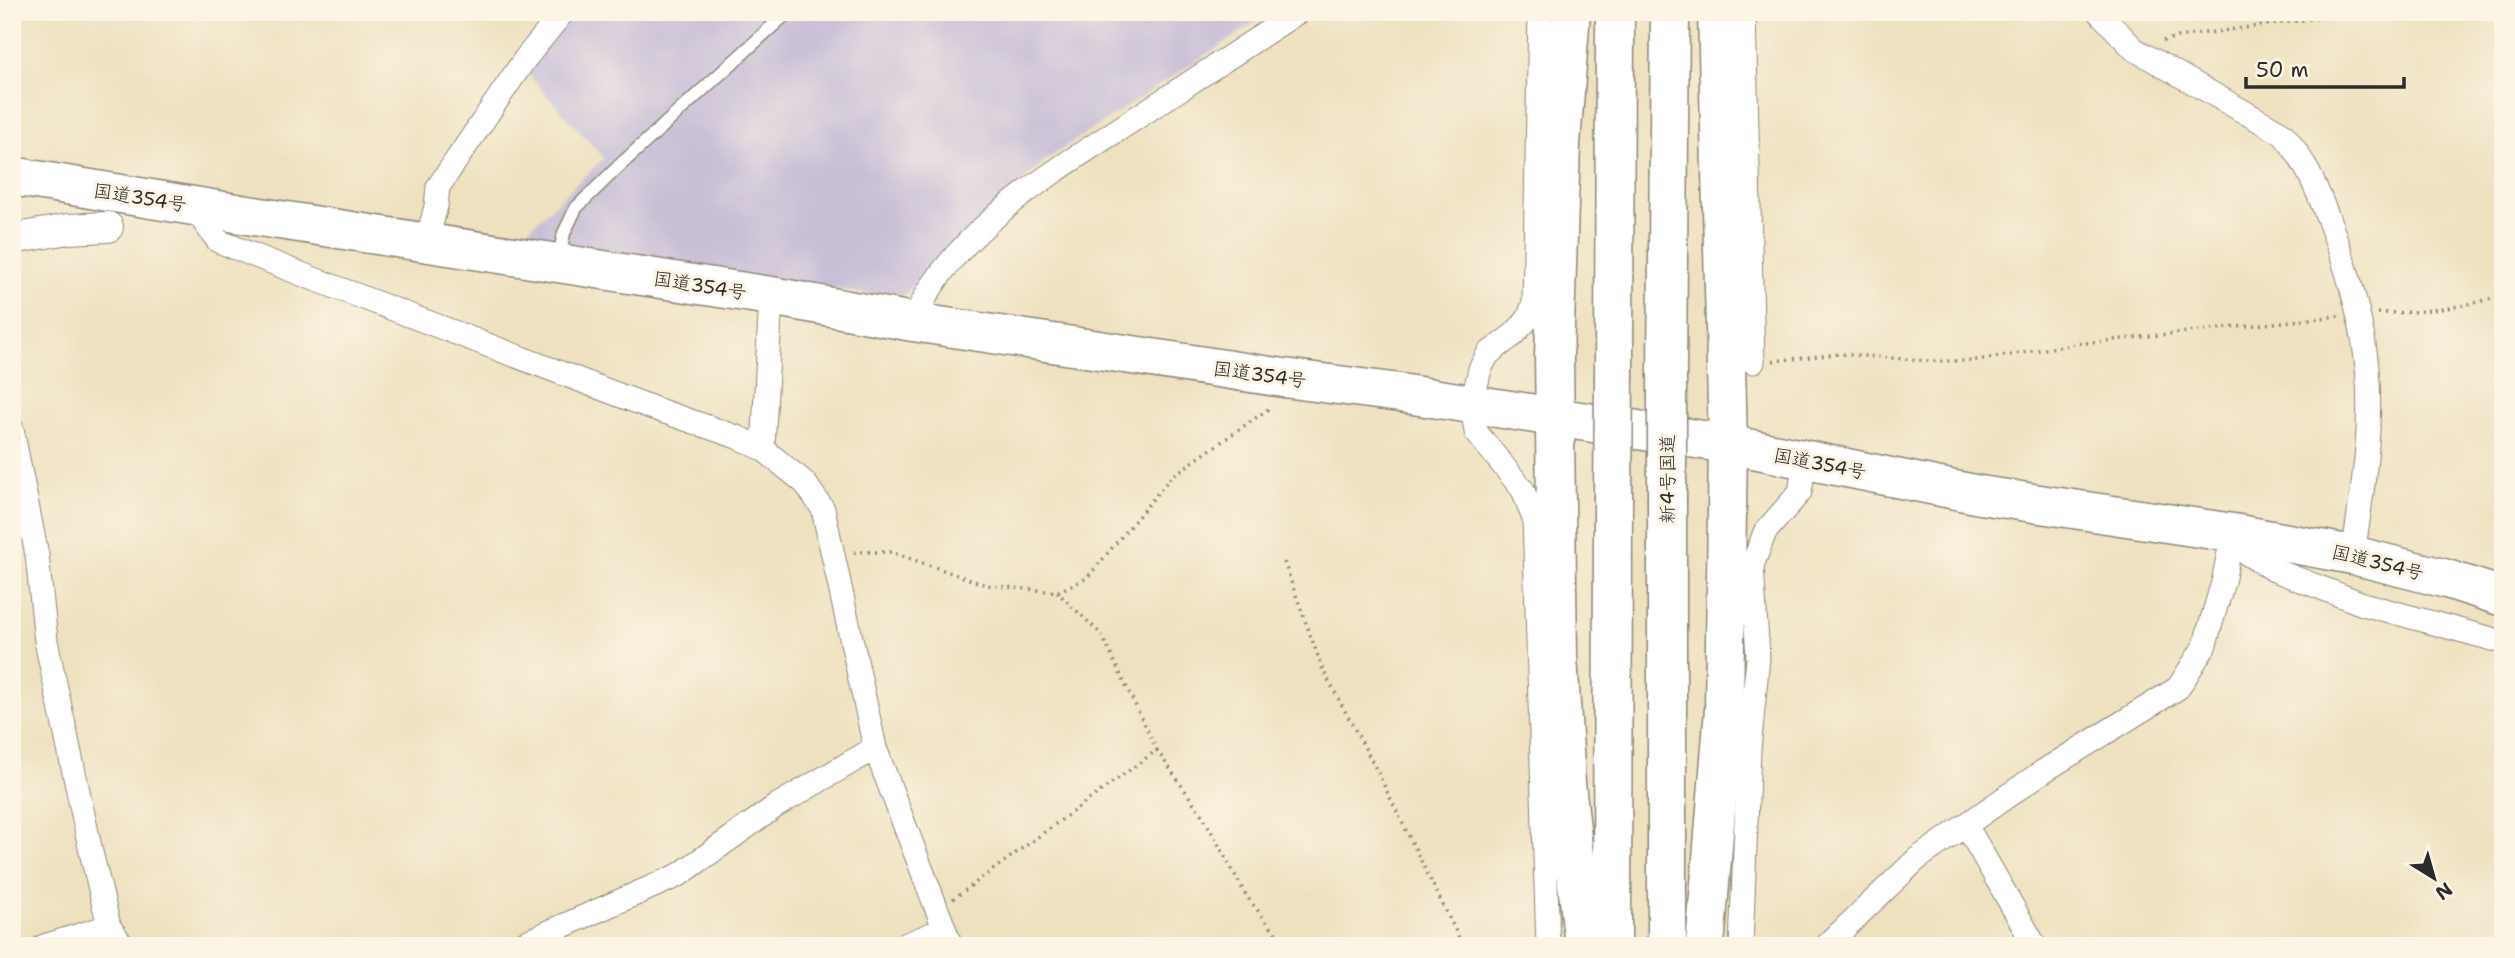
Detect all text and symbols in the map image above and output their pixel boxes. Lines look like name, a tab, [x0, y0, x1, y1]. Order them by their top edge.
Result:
scale bar	[2246, 46, 2403, 90]
text: 50 m	[2256, 56, 2309, 84]
street label: 国道354号	[91, 178, 188, 217]
street label: 国道354号	[651, 266, 748, 305]
street label: 国道354号	[1212, 356, 1308, 393]
street label: 新4号国道	[1655, 434, 1680, 524]
street label: 国道354号	[1771, 442, 1869, 485]
street label: 国道354号	[2329, 539, 2427, 586]
north arrow	[2400, 842, 2470, 912]
text: N	[2430, 877, 2457, 906]

